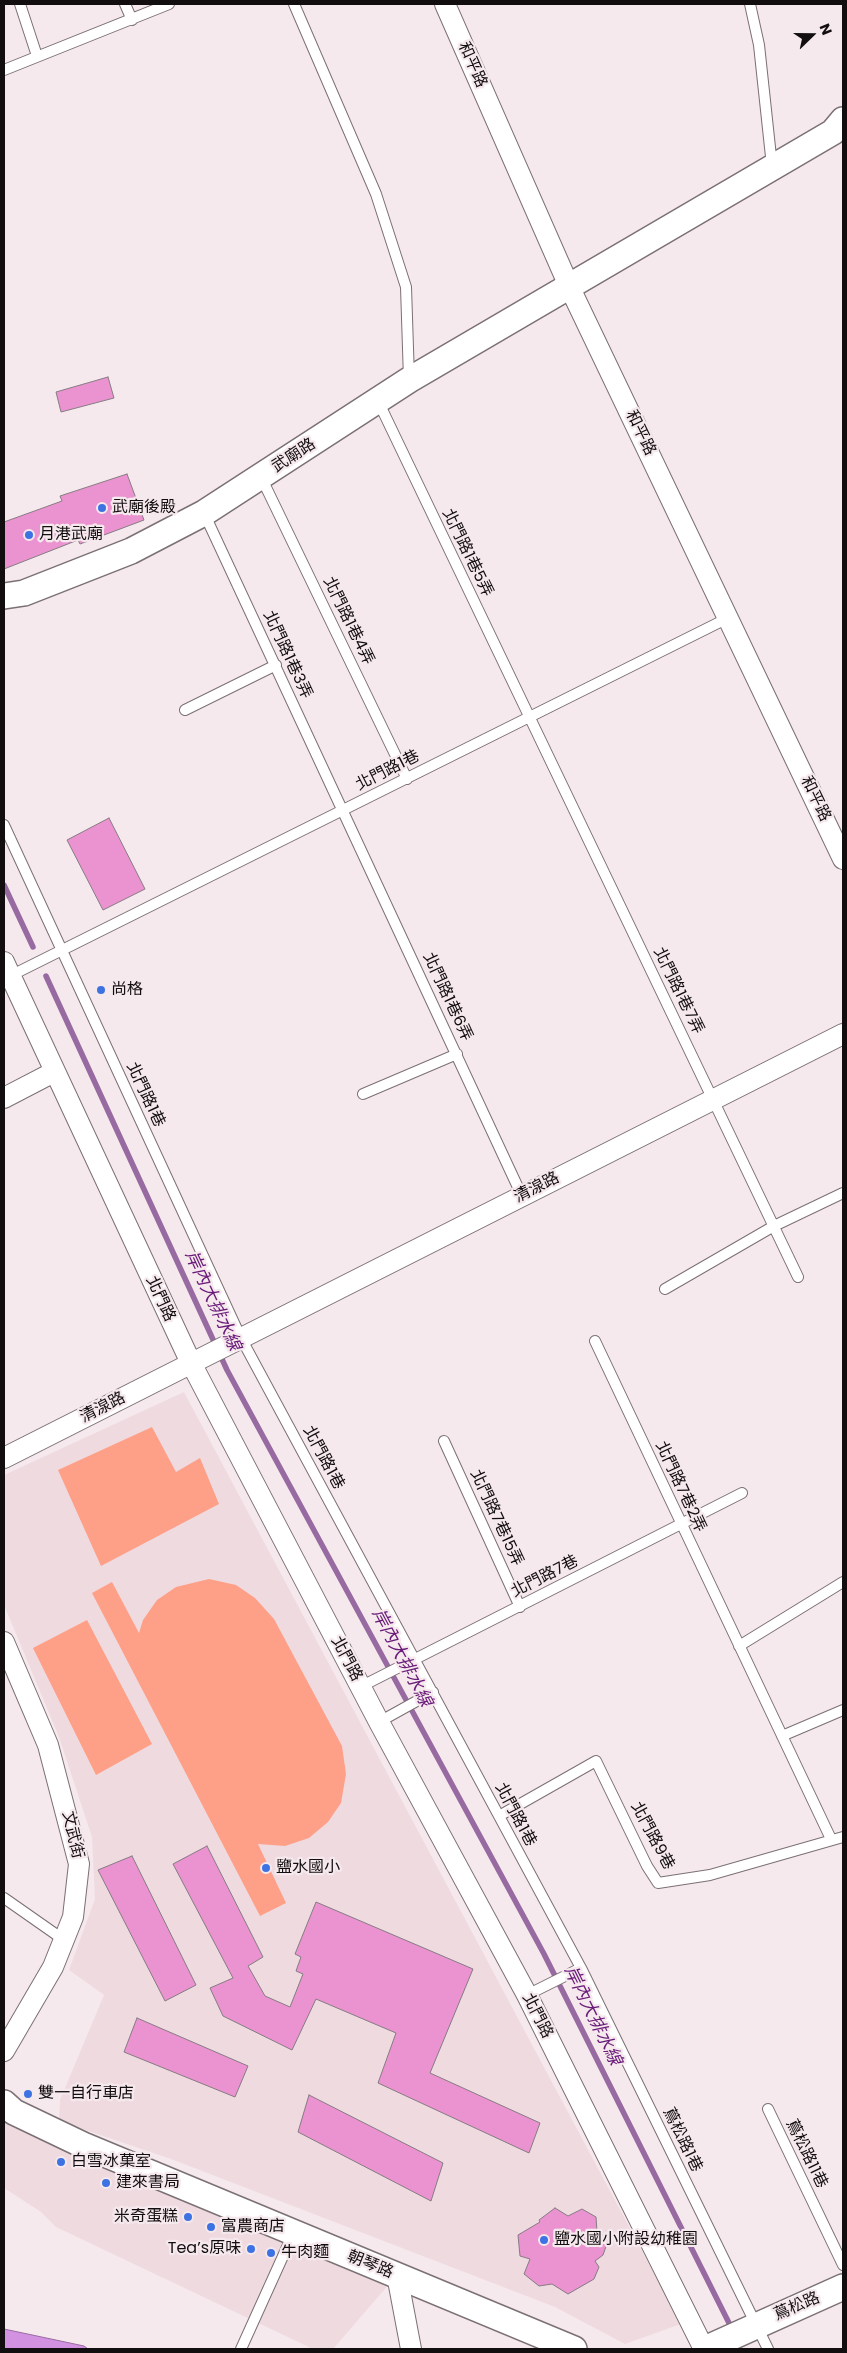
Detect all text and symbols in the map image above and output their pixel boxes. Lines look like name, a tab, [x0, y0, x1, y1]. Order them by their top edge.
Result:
north arrow	[787, 10, 837, 60]
text: N	[815, 21, 837, 38]
street label: 和平路	[453, 39, 491, 91]
street label: 和平路	[621, 407, 659, 459]
street label: 武廟路	[269, 435, 319, 477]
place label: 武廟後殿	[112, 498, 176, 518]
marker: 武廟後殿	[96, 502, 108, 514]
street label: 北門路1巷5弄	[438, 506, 496, 600]
place label: 月港武廟	[39, 525, 103, 545]
marker: 月港武廟	[23, 529, 35, 541]
street label: 北門路1巷4弄	[319, 574, 377, 668]
street label: 北門路1巷3弄	[258, 608, 316, 702]
street label: 北門路1巷	[353, 747, 423, 795]
street label: 和平路	[796, 773, 834, 825]
street label: 北門路1巷7弄	[649, 945, 707, 1037]
street label: 北門路1巷6弄	[418, 950, 476, 1044]
place label: 尚格	[111, 980, 143, 1000]
marker: 尚格	[95, 984, 107, 996]
street label: 北門路1巷	[122, 1060, 168, 1130]
street label: 清湶路	[511, 1169, 563, 1207]
water label: 岸內大排水線	[179, 1247, 245, 1355]
street label: 北門路	[141, 1273, 179, 1325]
street label: 清湶路	[77, 1389, 129, 1427]
street label: 北門路1巷	[298, 1423, 348, 1493]
street label: 北門路7巷2弄	[651, 1439, 709, 1535]
street label: 北門路7巷15弄	[465, 1467, 527, 1569]
street label: 北門路7巷	[508, 1552, 582, 1602]
water label: 岸內大排水線	[366, 1605, 436, 1711]
street label: 北門路	[326, 1633, 366, 1685]
street label: 北門路1巷	[490, 1780, 540, 1850]
street label: 北門路9巷	[626, 1799, 678, 1873]
street label: 文武街	[57, 1809, 87, 1861]
place label: 鹽水國小	[276, 1858, 340, 1878]
marker: 鹽水國小	[260, 1862, 272, 1874]
water label: 岸內大排水線	[559, 1963, 625, 2069]
street label: 北門路	[518, 1990, 556, 2042]
place label: 雙一自行車店	[38, 2084, 134, 2104]
marker: 雙一自行車店	[22, 2088, 34, 2100]
street label: 蔦松路1巷	[658, 2105, 706, 2175]
street label: 蔦松路11巷	[781, 2116, 831, 2192]
place label: 白雪冰菓室	[71, 2152, 151, 2172]
marker: 白雪冰菓室	[55, 2156, 67, 2168]
place label: 建來書局	[116, 2173, 180, 2193]
marker: 建來書局	[100, 2177, 112, 2189]
place label: 米奇蛋糕	[114, 2207, 178, 2227]
marker: 米奇蛋糕	[182, 2211, 194, 2223]
place label: 富農商店	[221, 2217, 285, 2237]
marker: 富農商店	[205, 2221, 217, 2233]
place label: 鹽水國小附設幼稚園	[554, 2230, 698, 2250]
marker: 鹽水國小附設幼稚園	[538, 2234, 550, 2246]
place label: Tea’s原味	[168, 2239, 241, 2259]
marker: Tea’s原味	[245, 2243, 257, 2255]
place label: 牛肉麵	[281, 2243, 329, 2263]
marker: 牛肉麵	[265, 2247, 277, 2259]
street label: 朝琴路	[344, 2247, 396, 2283]
street label: 蔦松路	[771, 2289, 823, 2325]

